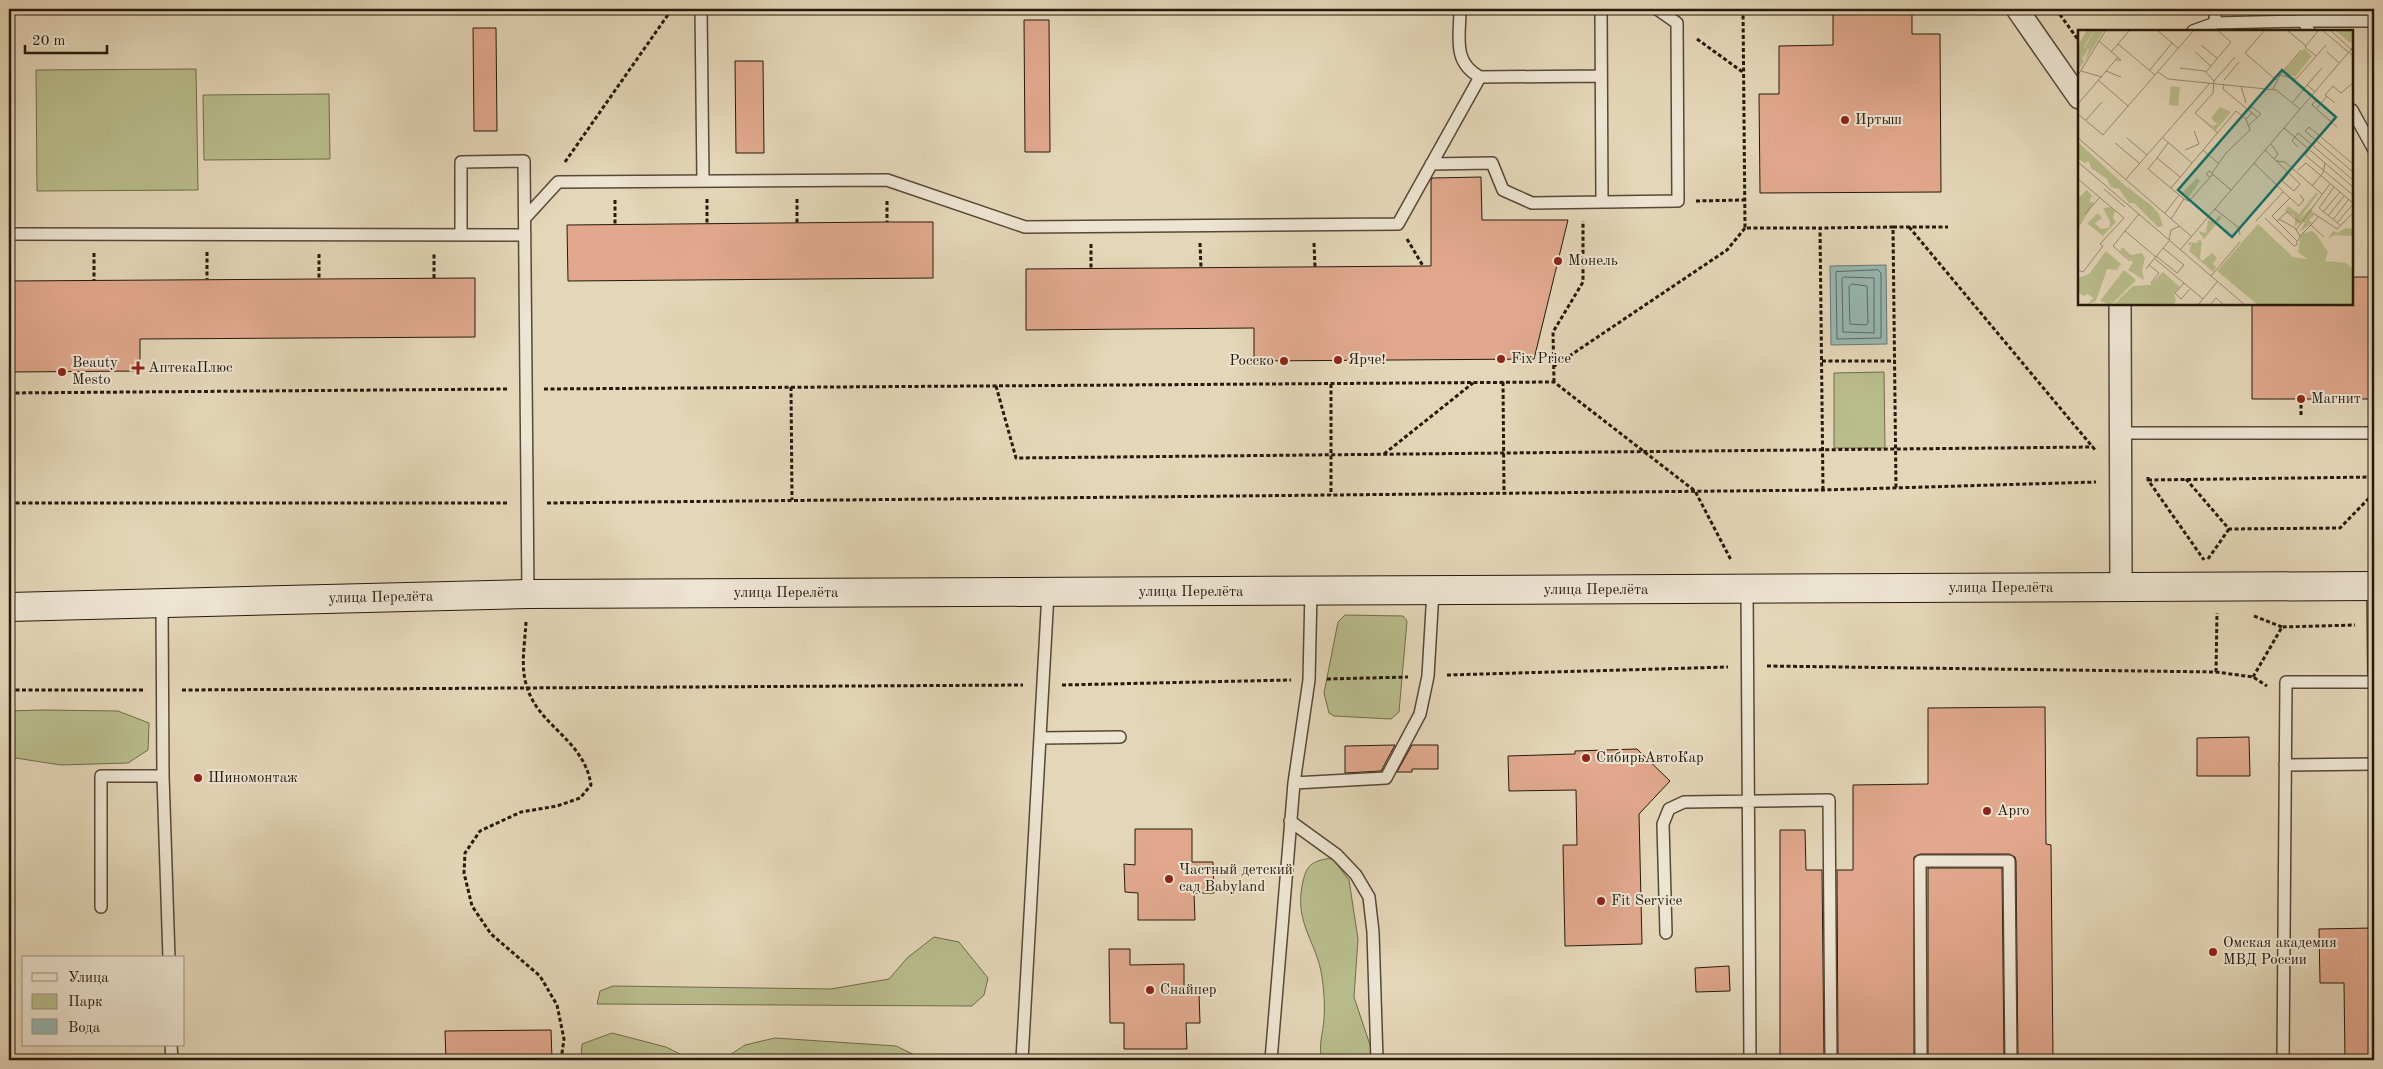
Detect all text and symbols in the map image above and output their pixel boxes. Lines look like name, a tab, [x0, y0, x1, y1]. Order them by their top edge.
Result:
scale bar	[25, 22, 108, 54]
inset map	[2078, 30, 2353, 305]
text: 20 m	[32, 34, 66, 49]
place label: Иртыш	[1855, 113, 1902, 128]
marker: Иртыш	[1839, 114, 1851, 126]
place label: Монель	[1568, 254, 1618, 269]
marker: Монель	[1552, 255, 1564, 267]
place label: Fix Price	[1511, 352, 1571, 367]
place label: Ярче!	[1348, 353, 1386, 368]
marker: Fix Price	[1495, 353, 1507, 365]
place label: Росско	[1229, 354, 1274, 369]
marker: Ярче!	[1332, 354, 1344, 366]
marker: Росско	[1278, 355, 1290, 367]
place label: Beauty Mesto	[72, 356, 118, 388]
place label: АптекаПлюс	[148, 361, 233, 376]
marker: АптекаПлюс	[132, 362, 144, 374]
marker: Beauty Mesto	[56, 366, 68, 378]
place label: Магнит	[2311, 392, 2361, 407]
marker: Магнит	[2295, 393, 2307, 405]
street label: улица Перелёта	[1949, 581, 2054, 596]
street label: улица Перелёта	[1544, 583, 1649, 598]
street label: улица Перелёта	[1139, 585, 1244, 600]
street label: улица Перелёта	[734, 586, 839, 601]
street label: улица Перелёта	[328, 590, 434, 606]
place label: СибирьАвтоКар	[1596, 751, 1704, 766]
marker: СибирьАвтоКар	[1580, 752, 1592, 764]
place label: Шиномонтаж	[208, 771, 298, 786]
marker: Шиномонтаж	[192, 772, 204, 784]
place label: Арго	[1997, 804, 2029, 819]
marker: Арго	[1981, 805, 1993, 817]
place label: Частный детский сад Babyland	[1179, 863, 1293, 895]
marker: Частный детский сад Babyland	[1163, 873, 1175, 885]
place label: Fit Service	[1611, 894, 1683, 909]
marker: Fit Service	[1595, 895, 1607, 907]
place label: Омская академия МВД России	[2223, 936, 2337, 968]
marker: Омская академия МВД России	[2207, 946, 2219, 958]
legend	[22, 956, 185, 1046]
text: Улица	[68, 971, 109, 986]
place label: Снайпер	[1160, 983, 1217, 998]
marker: Снайпер	[1144, 984, 1156, 996]
text: Парк	[68, 995, 103, 1010]
text: Вода	[68, 1021, 101, 1036]

